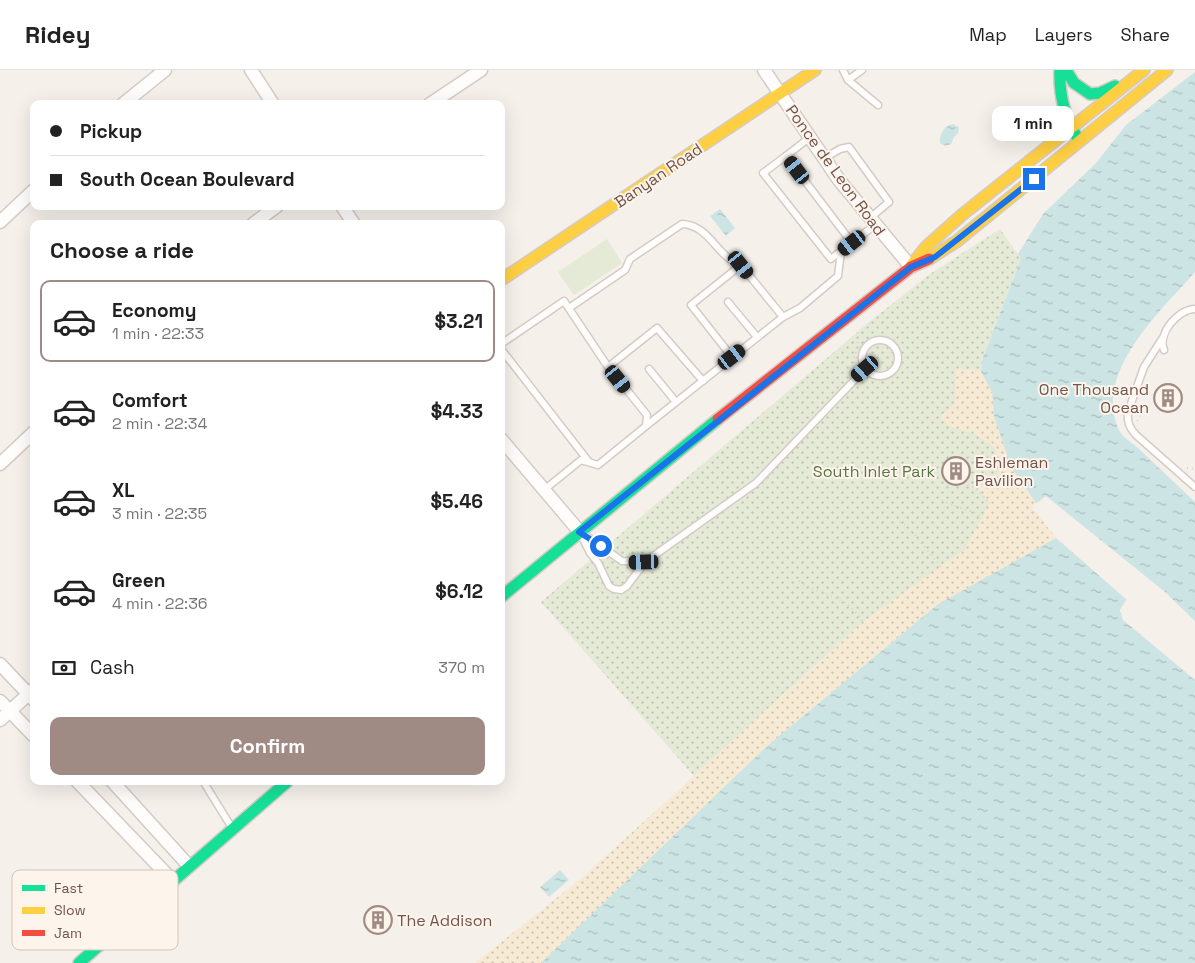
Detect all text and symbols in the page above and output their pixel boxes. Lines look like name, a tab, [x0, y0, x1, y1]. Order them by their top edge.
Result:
text: Ridey	[25, 19, 91, 50]
text: Map	[969, 23, 1007, 46]
text: Layers	[1035, 23, 1092, 46]
text: Share	[1120, 23, 1170, 46]
street label: Ponce de Leon Road	[781, 100, 890, 240]
callout: 1 min	[993, 106, 1075, 142]
text: 1 min	[1013, 113, 1053, 134]
text: Pickup	[80, 119, 142, 144]
street label: Banyan Road	[610, 138, 706, 213]
car	[781, 154, 812, 186]
text: South Ocean Boulevard	[80, 167, 295, 192]
route end	[1023, 168, 1045, 190]
car	[835, 228, 868, 258]
text: Choose a ride	[50, 236, 194, 264]
car	[725, 249, 756, 281]
text: Economy	[112, 298, 196, 323]
icon: car	[52, 299, 97, 344]
text: $3.21	[434, 309, 483, 334]
text: 1 min · 22:33	[112, 323, 204, 344]
car	[715, 342, 748, 372]
car	[848, 353, 881, 385]
car	[602, 363, 633, 395]
place label: One Thousand Ocean	[1039, 379, 1149, 418]
building icon: One Thousand Ocean	[1153, 383, 1183, 413]
text: Comfort	[112, 388, 188, 413]
icon: car	[52, 389, 97, 434]
text: $4.33	[431, 399, 483, 424]
text: 2 min · 22:34	[112, 413, 207, 434]
place label: Eshleman Pavilion	[975, 452, 1048, 491]
building icon: Eshleman Pavilion	[941, 456, 971, 486]
park label: South Inlet Park	[813, 461, 936, 482]
text: XL	[112, 478, 135, 503]
icon: car	[52, 479, 97, 524]
text: $5.46	[431, 489, 483, 514]
text: 3 min · 22:35	[112, 503, 207, 524]
route start	[590, 535, 612, 557]
car	[628, 554, 659, 570]
text: Green	[112, 568, 165, 593]
icon: car	[52, 569, 97, 614]
text: $6.12	[435, 579, 483, 604]
text: 4 min · 22:36	[112, 593, 208, 614]
icon: cash	[50, 654, 78, 682]
text: Cash	[90, 655, 135, 680]
text: 370 m	[438, 657, 485, 678]
button: Confirm	[50, 717, 485, 775]
legend	[12, 870, 178, 950]
text: Fast	[54, 879, 83, 897]
text: Slow	[54, 901, 86, 919]
building icon: The Addison	[363, 905, 393, 935]
place label: The Addison	[397, 910, 492, 931]
text: Jam	[54, 924, 82, 942]

